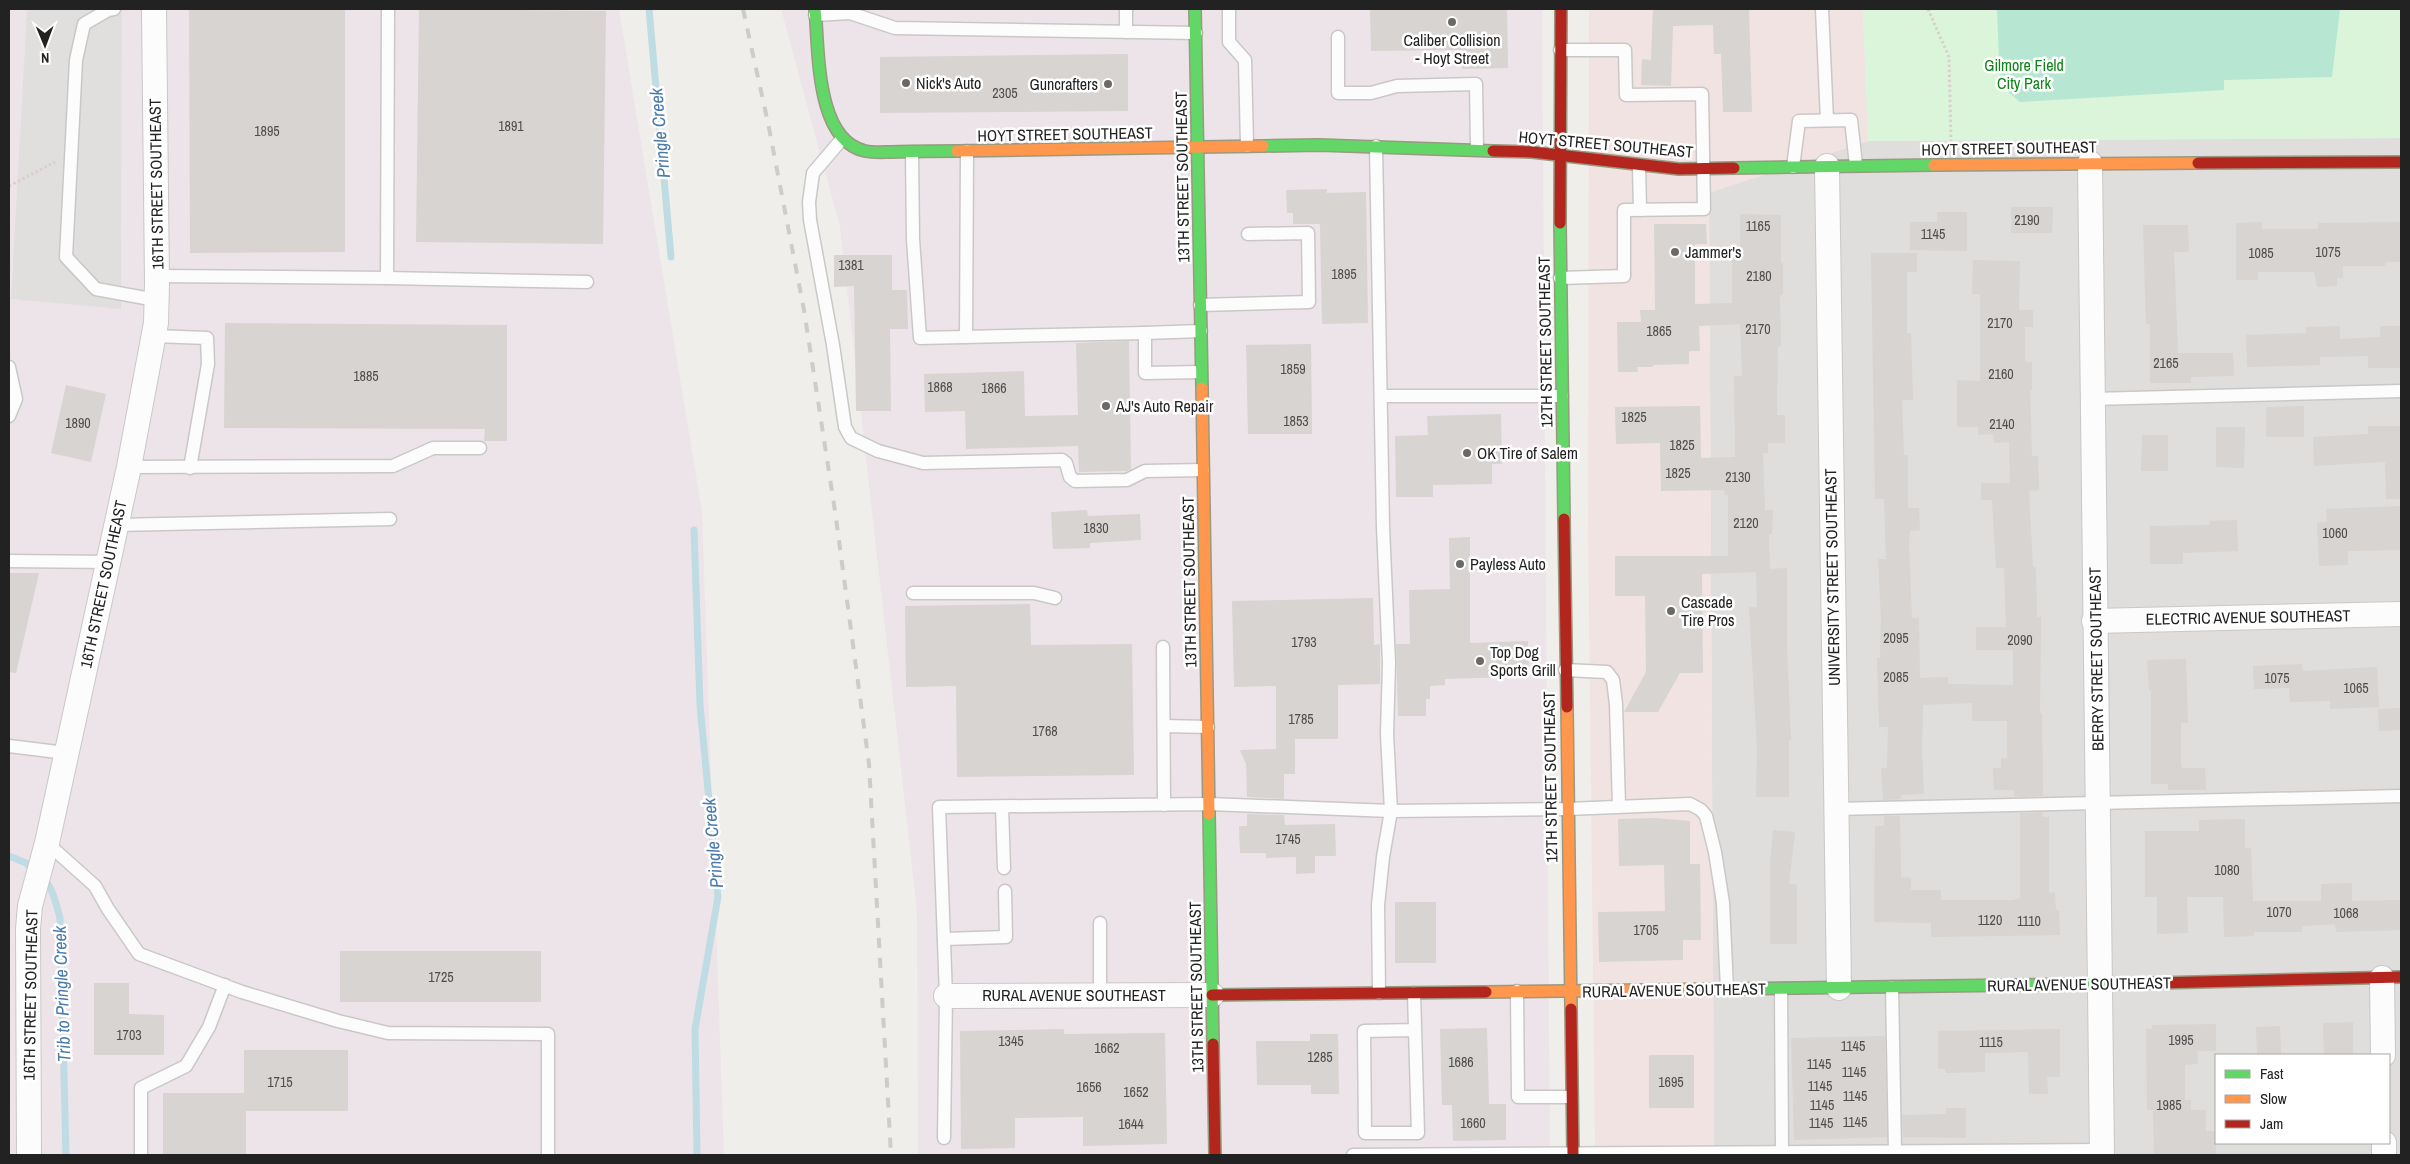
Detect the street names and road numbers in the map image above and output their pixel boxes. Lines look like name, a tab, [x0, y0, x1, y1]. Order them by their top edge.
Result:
street label: 13TH STREET SOUTHEAST	[1170, 91, 1194, 263]
street label: 16TH STREET SOUTHEAST	[144, 98, 168, 270]
street label: HOYT STREET SOUTHEAST	[977, 121, 1153, 147]
street label: HOYT STREET SOUTHEAST	[1518, 125, 1694, 163]
street label: HOYT STREET SOUTHEAST	[1921, 135, 2097, 161]
street label: 12TH STREET SOUTHEAST	[1533, 256, 1557, 428]
street label: UNIVERSITY STREET SOUTHEAST	[1819, 468, 1845, 686]
street label: 13TH STREET SOUTHEAST	[1177, 496, 1201, 668]
street label: 16TH STREET SOUTHEAST	[74, 498, 132, 670]
street label: BERRY STREET SOUTHEAST	[2083, 567, 2109, 751]
street label: ELECTRIC AVENUE SOUTHEAST	[2146, 604, 2350, 630]
street label: 12TH STREET SOUTHEAST	[1538, 691, 1562, 863]
street label: 13TH STREET SOUTHEAST	[1184, 901, 1208, 1073]
street label: 16TH STREET SOUTHEAST	[18, 909, 42, 1081]
street label: RURAL AVENUE SOUTHEAST	[1987, 971, 2171, 997]
street label: RURAL AVENUE SOUTHEAST	[1582, 977, 1766, 1003]
street label: RURAL AVENUE SOUTHEAST	[982, 984, 1166, 1006]

